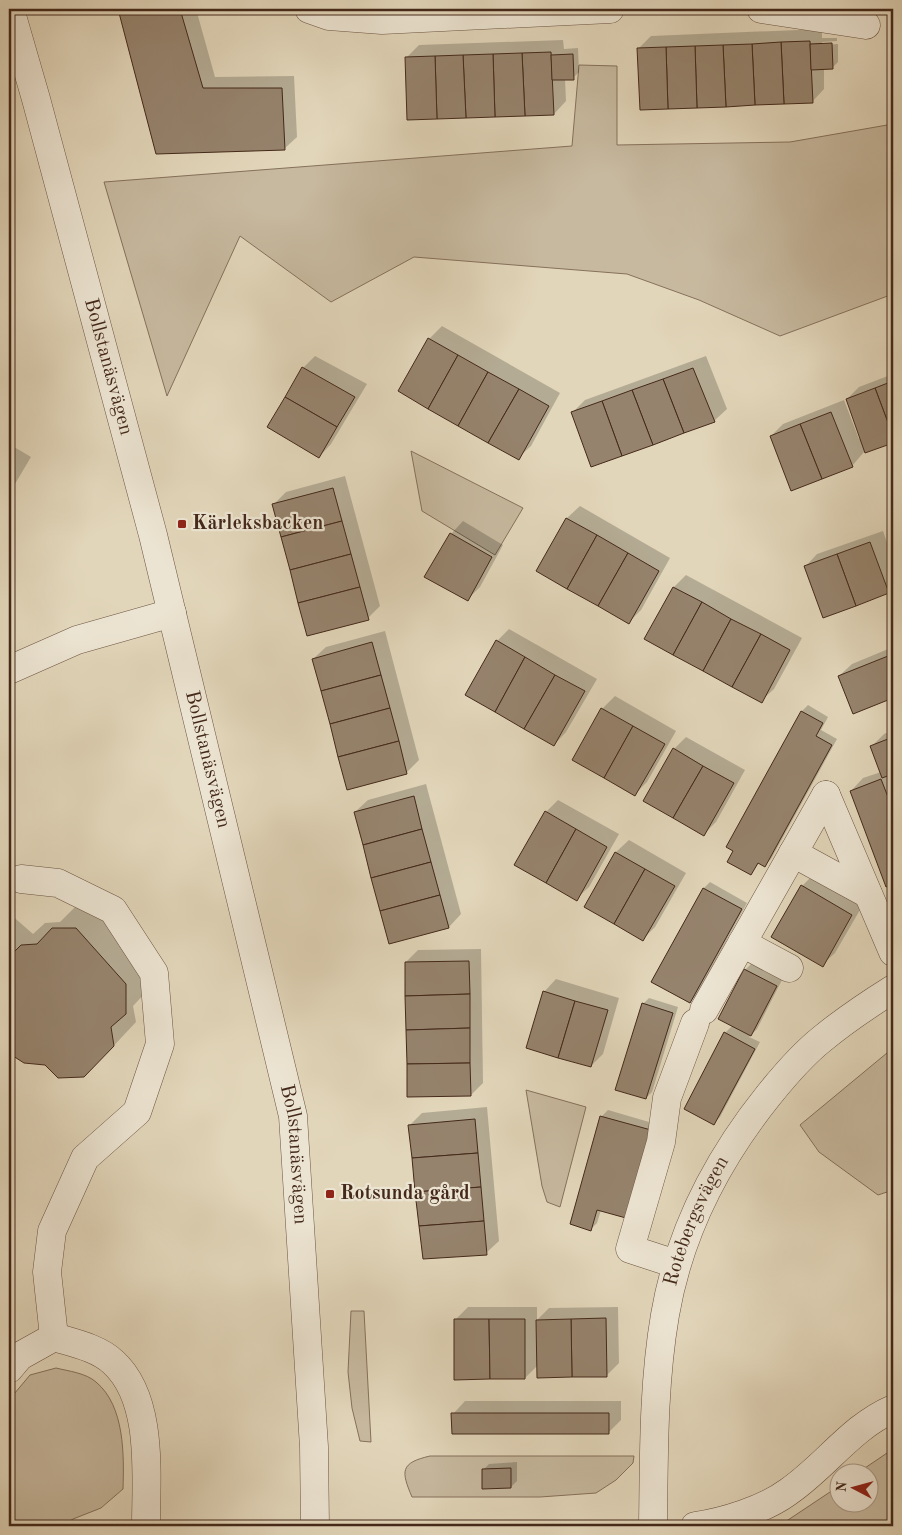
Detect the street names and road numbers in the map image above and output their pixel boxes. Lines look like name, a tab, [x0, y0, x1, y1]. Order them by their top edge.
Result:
street label: Bollstanäsvägen	[80, 296, 136, 438]
street label: Bollstanäsvägen	[181, 689, 233, 830]
street label: Bollstanäsvägen	[276, 1082, 310, 1225]
street label: Rotebergsvägen	[661, 1153, 733, 1288]

